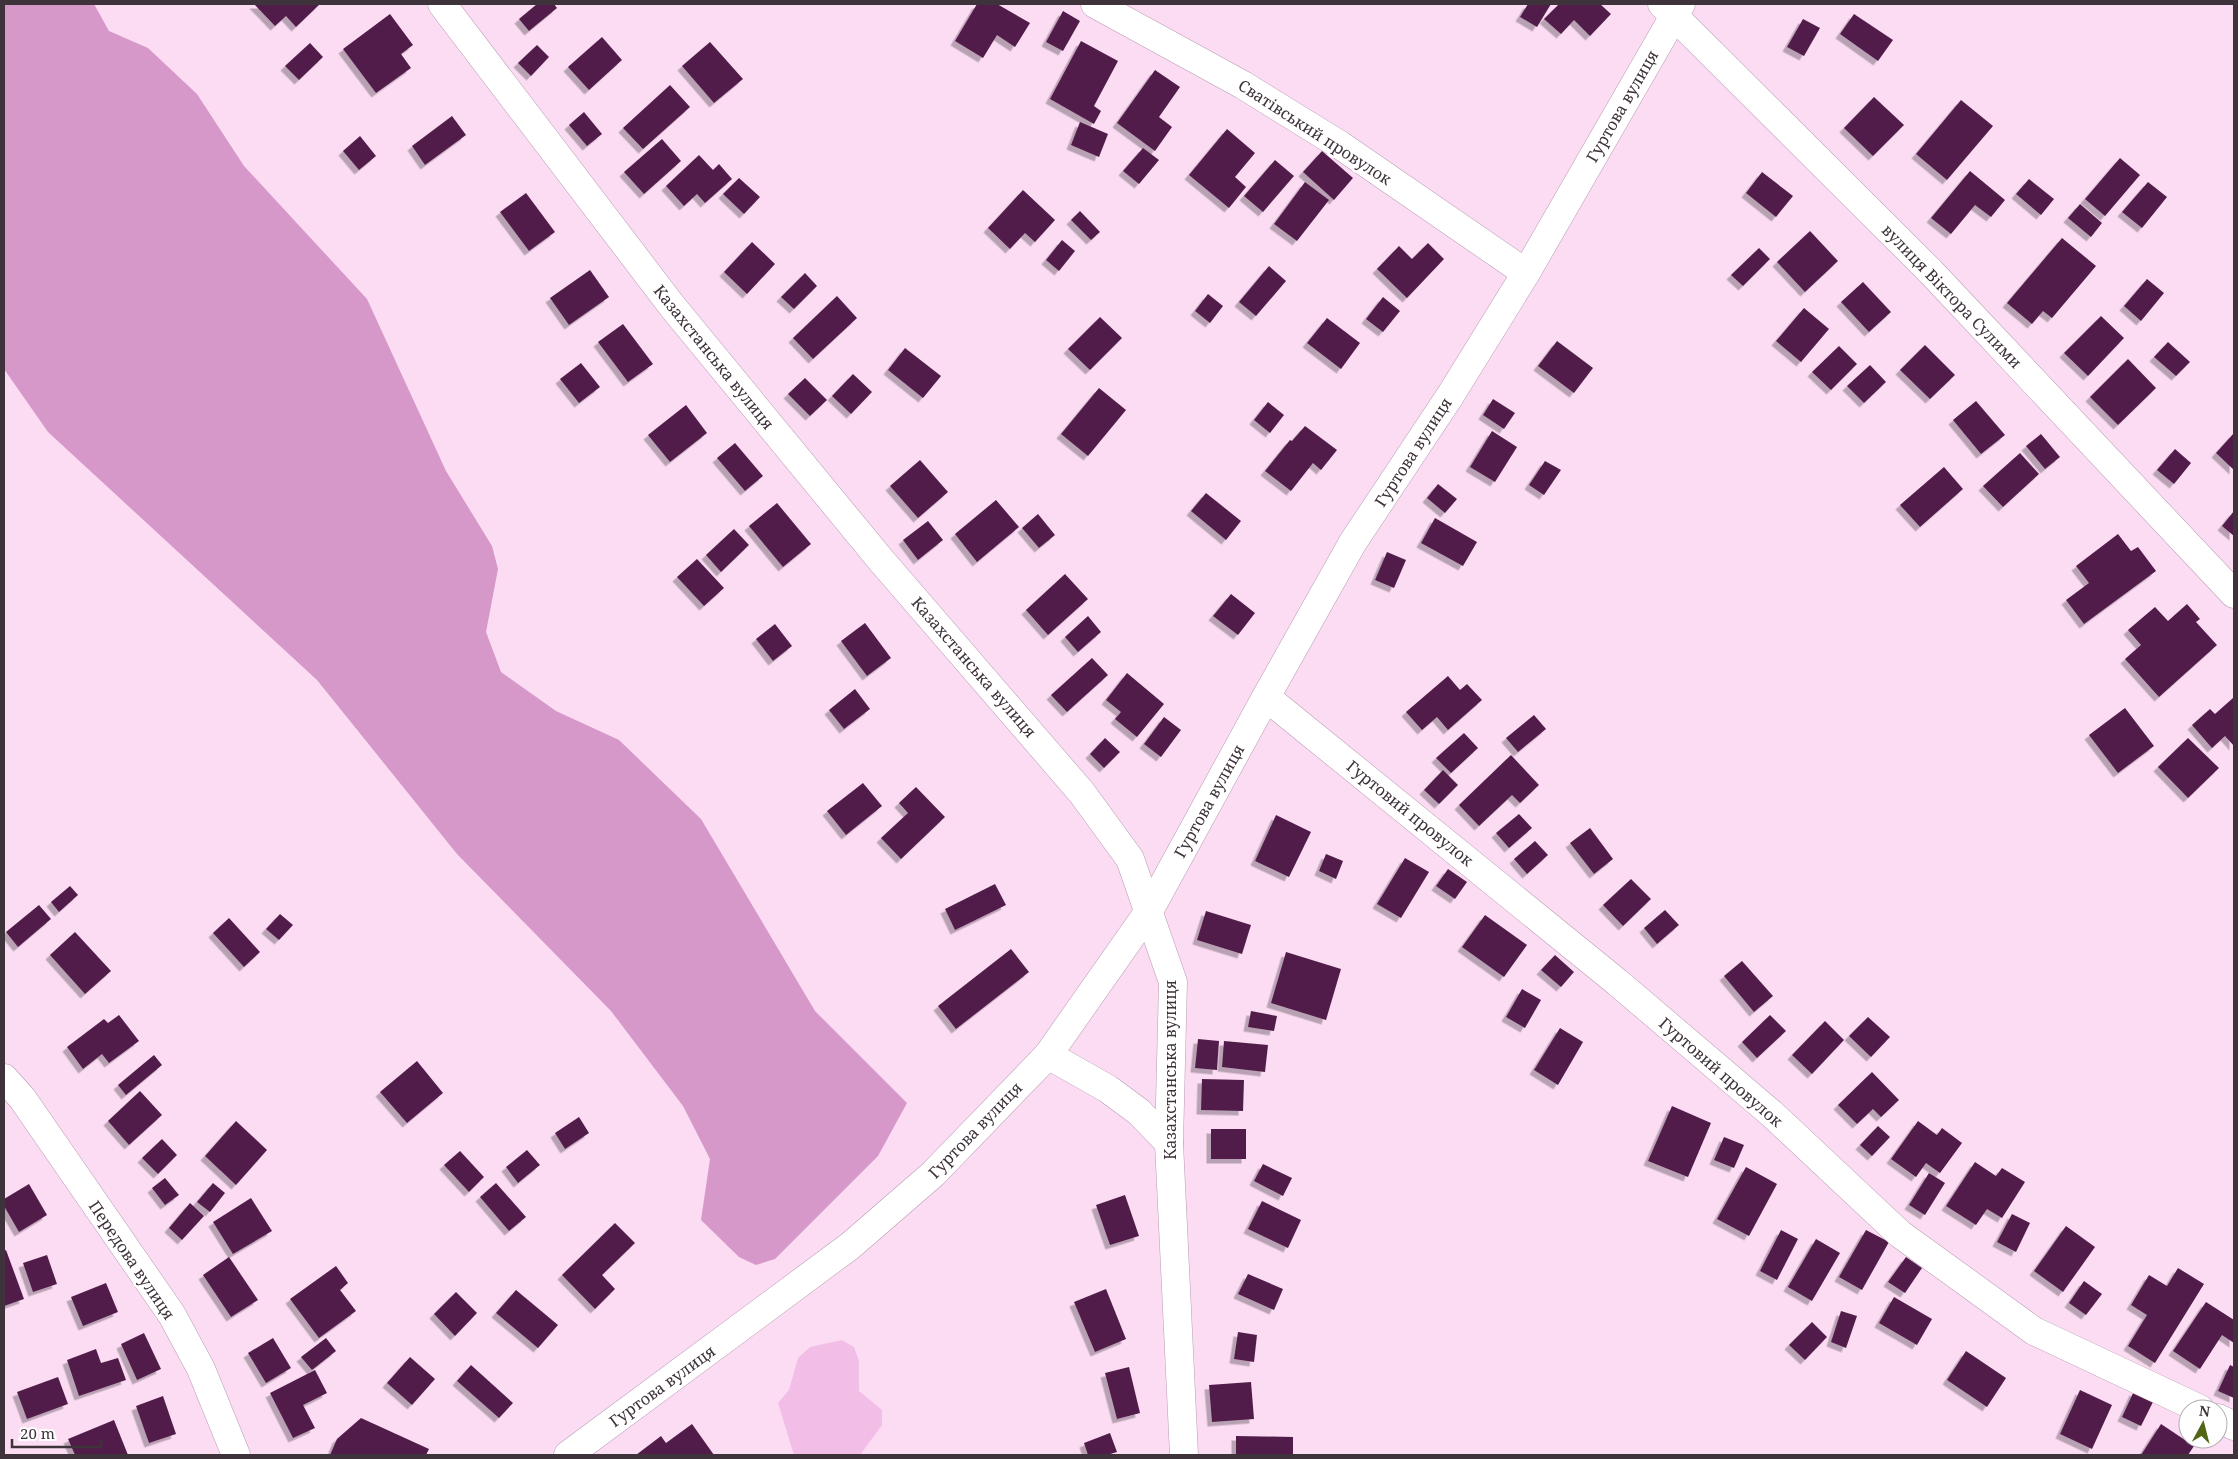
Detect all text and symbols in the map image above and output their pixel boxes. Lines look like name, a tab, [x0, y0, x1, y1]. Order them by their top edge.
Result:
street label: Гуртова вулиця	[1581, 46, 1663, 166]
street label: Сватівський провулок	[1234, 74, 1396, 190]
street label: вулиця Віктора Сулими	[1877, 219, 2027, 373]
street label: Казахстанська вулиця	[649, 280, 779, 434]
street label: Гуртова вулиця	[1369, 393, 1457, 511]
street label: Казахстанська вулиця	[907, 592, 1041, 742]
street label: Гуртова вулиця	[1169, 740, 1249, 862]
street label: Гуртовий провулок	[1342, 755, 1478, 871]
street label: Казахстанська вулиця	[1159, 980, 1181, 1160]
street label: Гуртовий провулок	[1654, 1012, 1788, 1132]
street label: Гуртова вулиця	[923, 1077, 1027, 1183]
street label: Передова вулиця	[84, 1196, 180, 1324]
street label: Гуртова вулиця	[604, 1340, 720, 1432]
north arrow	[2178, 1399, 2228, 1449]
text: N	[2198, 1400, 2211, 1421]
scale bar	[12, 1416, 101, 1448]
text: 20 m	[20, 1423, 55, 1443]

